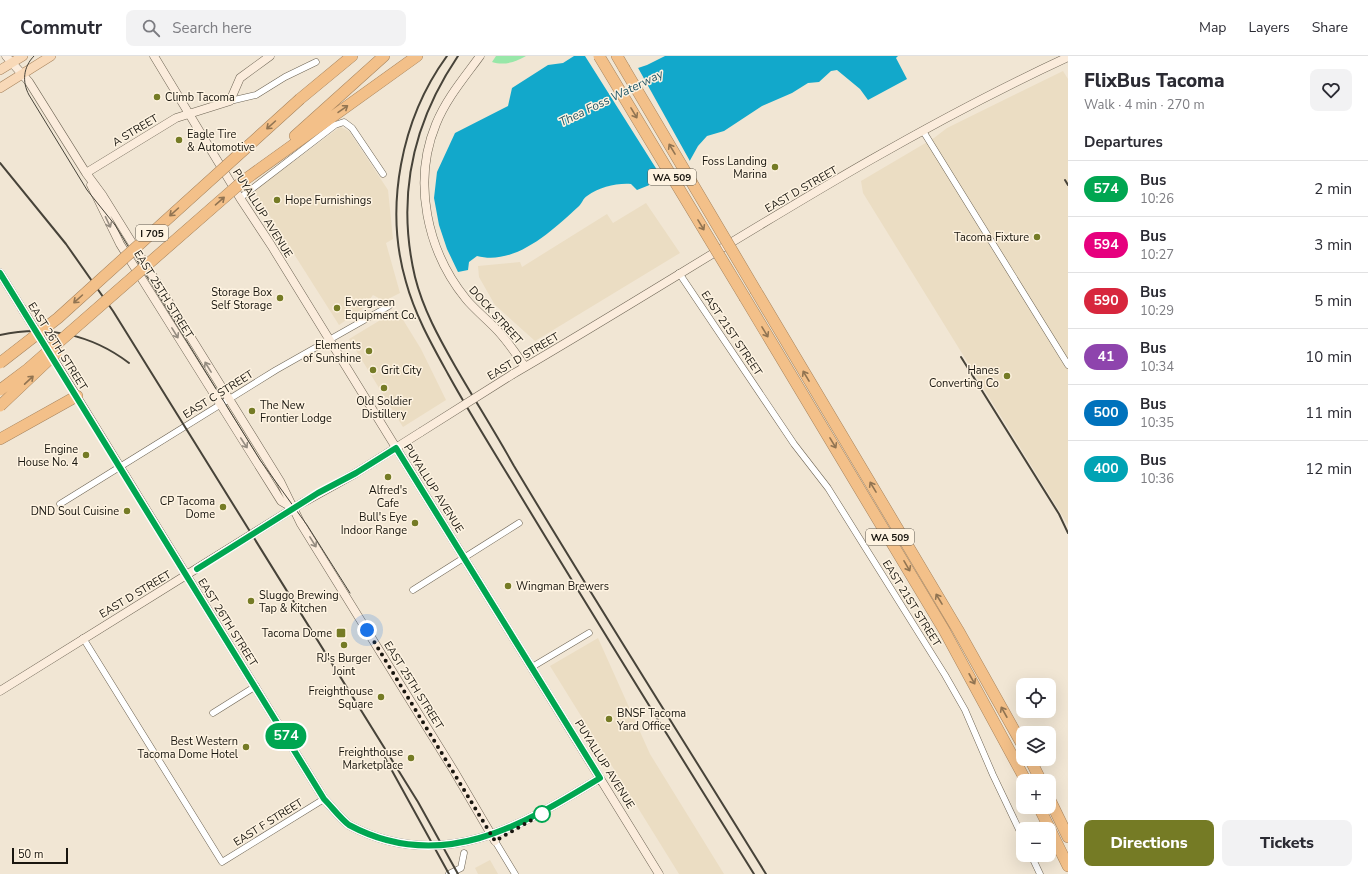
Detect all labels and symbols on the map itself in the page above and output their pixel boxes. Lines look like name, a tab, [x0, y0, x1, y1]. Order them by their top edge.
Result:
water label: Thea Foss Waterway	[556, 65, 666, 130]
place label: Climb Tacoma	[165, 90, 235, 105]
marker: Climb Tacoma	[152, 92, 162, 102]
one-way arrow	[337, 105, 348, 113]
one-way arrow	[630, 107, 638, 118]
street label: A STREET	[110, 111, 161, 150]
one-way arrow	[266, 121, 276, 130]
place label: Eagle Tire & Automotive	[187, 127, 255, 155]
marker: Eagle Tire & Automotive	[174, 135, 184, 145]
one-way arrow	[667, 143, 675, 155]
place label: Foss Landing Marina	[702, 154, 767, 182]
street label: EAST D STREET	[762, 162, 840, 216]
marker: Foss Landing Marina	[770, 162, 780, 172]
street label: PUYALLUP AVENUE	[229, 166, 296, 261]
road number: WA 509	[648, 169, 696, 185]
place label: Hope Furnishings	[285, 193, 371, 208]
marker: Hope Furnishings	[272, 195, 282, 205]
one-way arrow	[215, 196, 226, 205]
one-way arrow	[169, 208, 180, 217]
one-way arrow	[105, 215, 112, 227]
one-way arrow	[697, 219, 705, 231]
road number: I 705	[136, 225, 168, 241]
place label: Tacoma Fixture	[954, 230, 1029, 245]
marker: Tacoma Fixture	[1032, 232, 1042, 242]
street label: EAST 25TH STREET	[130, 247, 197, 341]
street label: DOCK STREET	[465, 283, 526, 348]
place label: Storage Box Self Storage	[211, 285, 272, 313]
street label: EAST 21ST STREET	[698, 288, 766, 379]
marker: Storage Box Self Storage	[275, 293, 285, 303]
one-way arrow	[73, 295, 83, 304]
place label: Evergreen Equipment Co.	[345, 295, 417, 323]
street label: EAST 26TH STREET	[24, 299, 91, 393]
marker: Evergreen Equipment Co.	[332, 303, 342, 313]
one-way arrow	[762, 326, 770, 338]
one-way arrow	[172, 327, 180, 339]
street label: EAST D STREET	[485, 329, 562, 384]
place label: Elements of Sunshine	[303, 338, 361, 366]
marker: Elements of Sunshine	[364, 346, 374, 356]
one-way arrow	[204, 361, 212, 373]
place label: Grit City	[381, 363, 422, 378]
place label: Hanes Converting Co	[929, 363, 999, 391]
marker: Grit City	[368, 365, 378, 375]
street label: EAST C STREET	[180, 367, 257, 422]
one-way arrow	[802, 370, 810, 382]
marker: Hanes Converting Co	[1002, 371, 1012, 381]
one-way arrow	[24, 375, 34, 385]
marker: Old Soldier Distillery	[379, 383, 389, 393]
place label: Old Soldier Distillery	[356, 394, 412, 422]
place label: The New Frontier Lodge	[260, 398, 332, 426]
marker: The New Frontier Lodge	[247, 406, 257, 416]
one-way arrow	[240, 437, 248, 448]
one-way arrow	[829, 437, 837, 449]
street label: PUYALLUP AVENUE	[400, 441, 467, 536]
place label: Engine House No. 4	[17, 442, 78, 470]
marker: Engine House No. 4	[81, 450, 91, 460]
marker: Alfred's Cafe	[383, 472, 393, 482]
one-way arrow	[868, 481, 876, 493]
place label: Alfred's Cafe	[369, 483, 407, 511]
place label: CP Tacoma Dome	[160, 494, 215, 522]
marker: CP Tacoma Dome	[218, 502, 228, 512]
place label: DND Soul Cuisine	[31, 504, 119, 519]
marker: DND Soul Cuisine	[122, 506, 132, 516]
place label: Bull's Eye Indoor Range	[341, 510, 407, 538]
marker: Bull's Eye Indoor Range	[410, 518, 420, 528]
road number: WA 509	[866, 529, 914, 545]
one-way arrow	[309, 536, 317, 548]
street label: EAST 21ST STREET	[879, 557, 944, 650]
one-way arrow	[903, 560, 911, 572]
street label: EAST D STREET	[97, 567, 174, 622]
street label: EAST 26TH STREET	[194, 575, 261, 669]
place label: Wingman Brewers	[516, 579, 609, 594]
marker: Wingman Brewers	[503, 581, 513, 591]
place label: Sluggo Brewing Tap & Kitchen	[259, 588, 339, 616]
one-way arrow	[935, 593, 943, 605]
marker: Sluggo Brewing Tap & Kitchen	[246, 596, 256, 606]
your location	[357, 620, 377, 640]
place label: Tacoma Dome	[262, 626, 332, 641]
marker: Tacoma Dome	[335, 627, 347, 639]
street label: EAST 25TH STREET	[380, 638, 447, 732]
marker: RJ's Burger Joint	[339, 640, 349, 650]
place label: RJ's Burger Joint	[316, 651, 372, 679]
one-way arrow	[968, 673, 976, 685]
place label: Freighthouse Square	[309, 684, 373, 712]
marker: Freighthouse Square	[376, 692, 386, 702]
place label: BNSF Tacoma Yard Office	[616, 706, 686, 734]
one-way arrow	[1000, 706, 1008, 718]
marker: BNSF Tacoma Yard Office	[604, 714, 614, 724]
street label: PUYALLUP AVENUE	[571, 717, 638, 812]
line badge: 574	[263, 723, 309, 749]
place label: Best Western Tacoma Dome Hotel	[138, 734, 239, 762]
marker: Best Western Tacoma Dome Hotel	[241, 742, 251, 752]
place label: Freighthouse Marketplace	[339, 745, 403, 773]
marker: Freighthouse Marketplace	[406, 753, 416, 763]
street label: EAST F STREET	[231, 795, 306, 850]
unlabelled marker	[533, 805, 551, 823]
scale bar	[12, 846, 68, 865]

